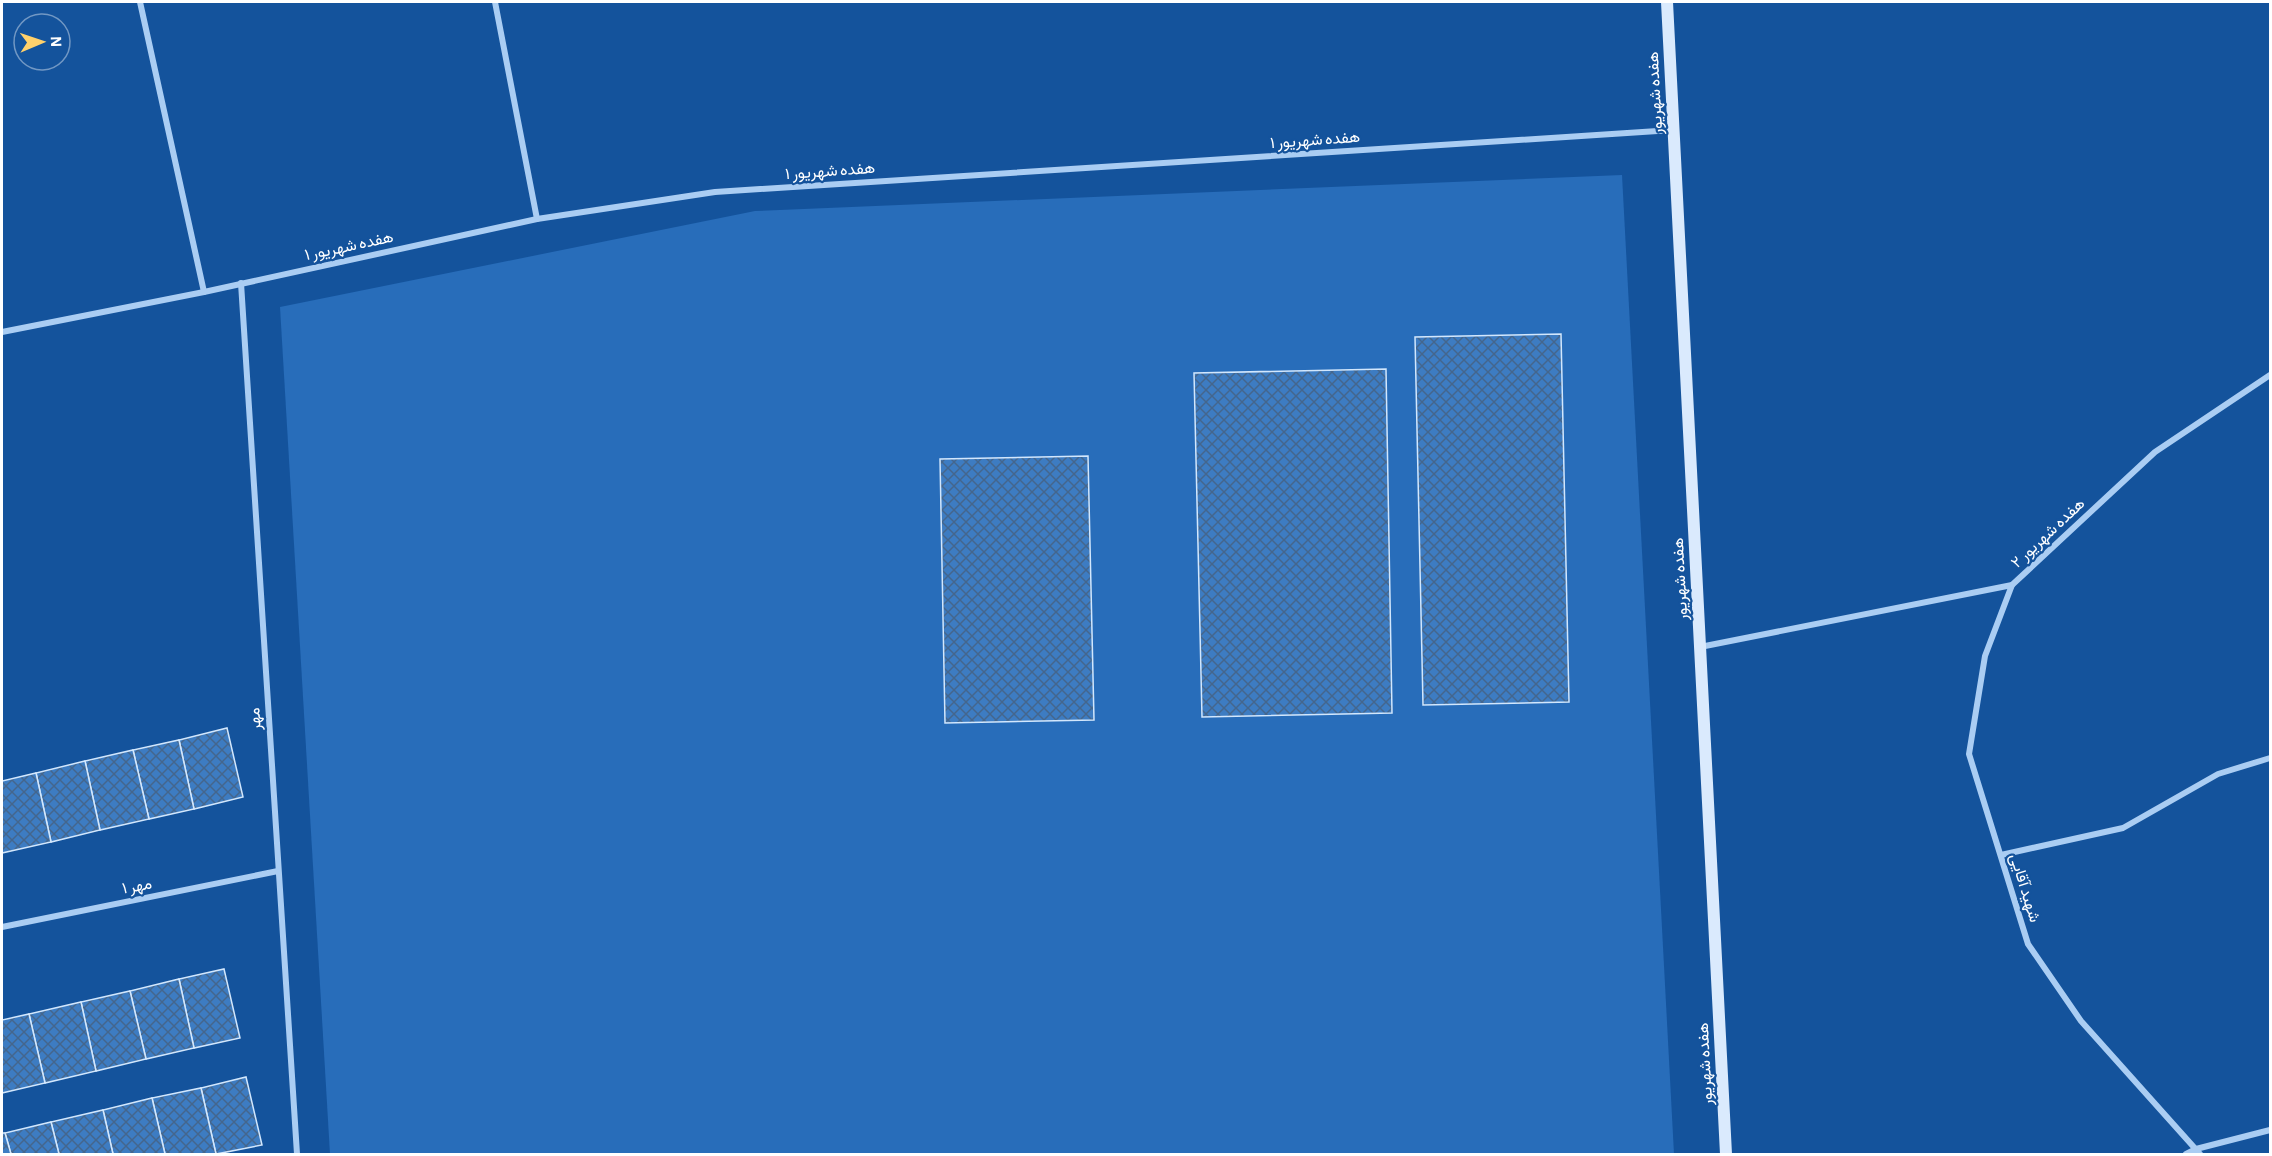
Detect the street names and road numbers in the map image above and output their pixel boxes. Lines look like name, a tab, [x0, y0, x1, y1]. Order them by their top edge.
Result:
street label: هفده شهریور	[1645, 51, 1667, 136]
street label: هفده شهریور ۱	[1269, 129, 1361, 153]
street label: هفده شهریور ۱	[784, 160, 876, 184]
street label: هفده شهریور ۱	[303, 229, 395, 265]
street label: هفده شهریور ۲	[2008, 495, 2089, 572]
street label: هفده شهریور	[1670, 537, 1692, 622]
street label: مهر	[246, 707, 266, 732]
street label: شهید آقایی	[2005, 852, 2043, 925]
street label: مهر ۱	[121, 875, 154, 899]
street label: هفده شهریور	[1695, 1022, 1717, 1107]

